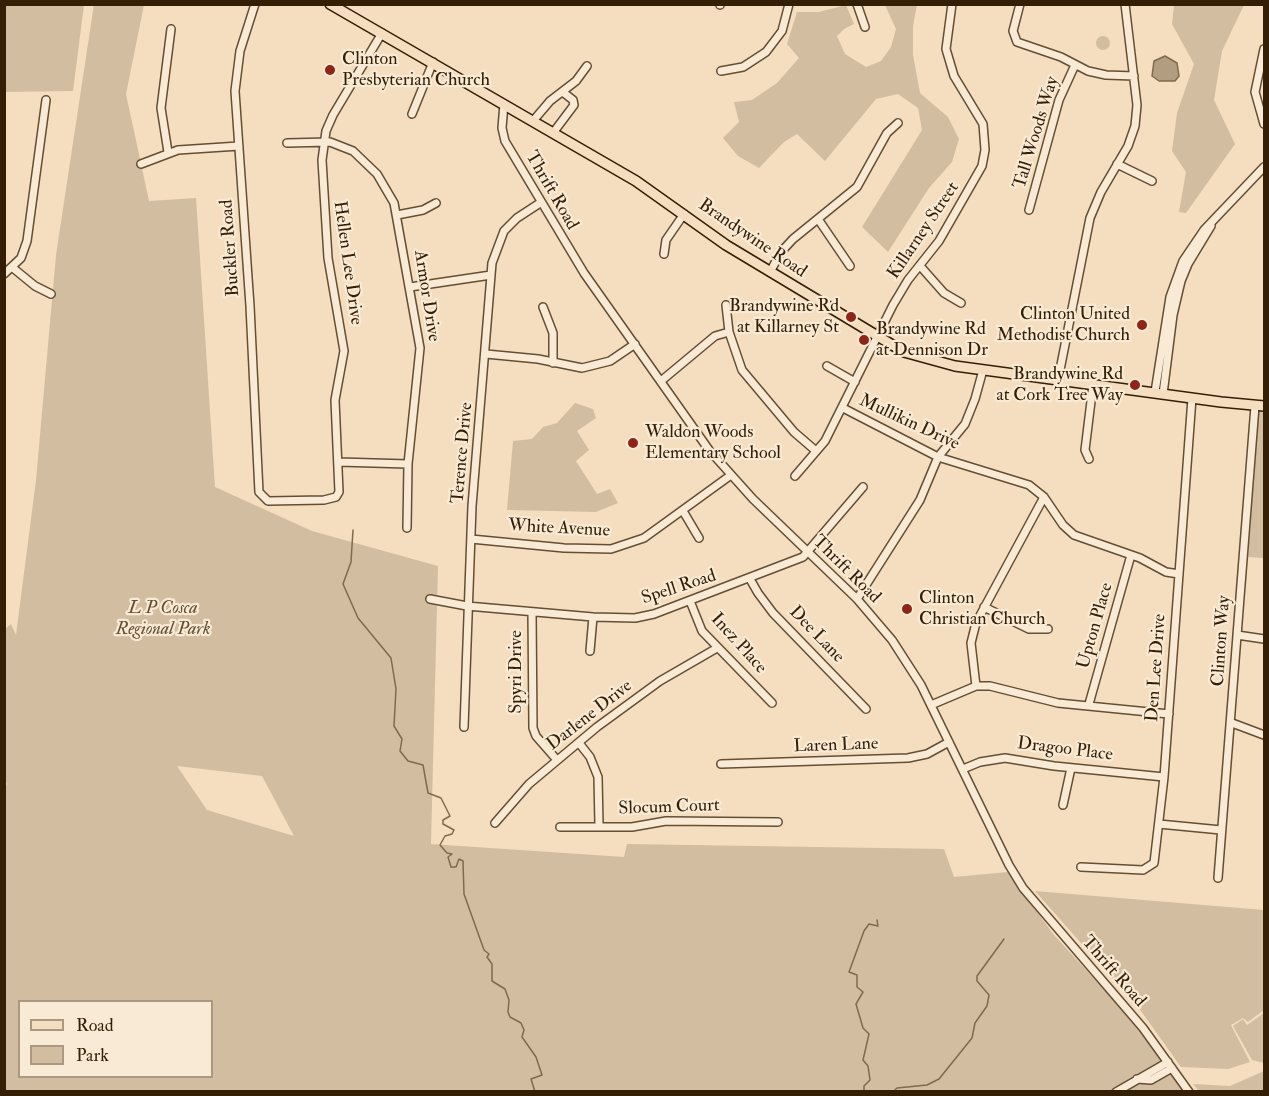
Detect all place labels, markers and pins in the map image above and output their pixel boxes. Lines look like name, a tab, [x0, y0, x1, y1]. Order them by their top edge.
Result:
place label: Clinton Presbyterian Church	[342, 49, 490, 92]
marker: Clinton Presbyterian Church	[323, 63, 337, 77]
place label: Brandywine Rd at Killarney St	[729, 296, 839, 338]
place label: Clinton United Methodist Church	[997, 304, 1130, 346]
marker: Brandywine Rd at Killarney St	[844, 310, 858, 324]
marker: Clinton United Methodist Church	[1135, 318, 1149, 332]
place label: Brandywine Rd at Dennison Dr	[876, 319, 988, 362]
marker: Brandywine Rd at Dennison Dr	[857, 333, 871, 347]
place label: Brandywine Rd at Cork Tree Way	[996, 364, 1123, 406]
marker: Brandywine Rd at Cork Tree Way	[1128, 378, 1142, 392]
place label: Waldon Woods Elementary School	[645, 422, 781, 464]
marker: Waldon Woods Elementary School	[626, 436, 640, 450]
place label: Clinton Christian Church	[919, 588, 1046, 630]
marker: Clinton Christian Church	[900, 602, 914, 616]

